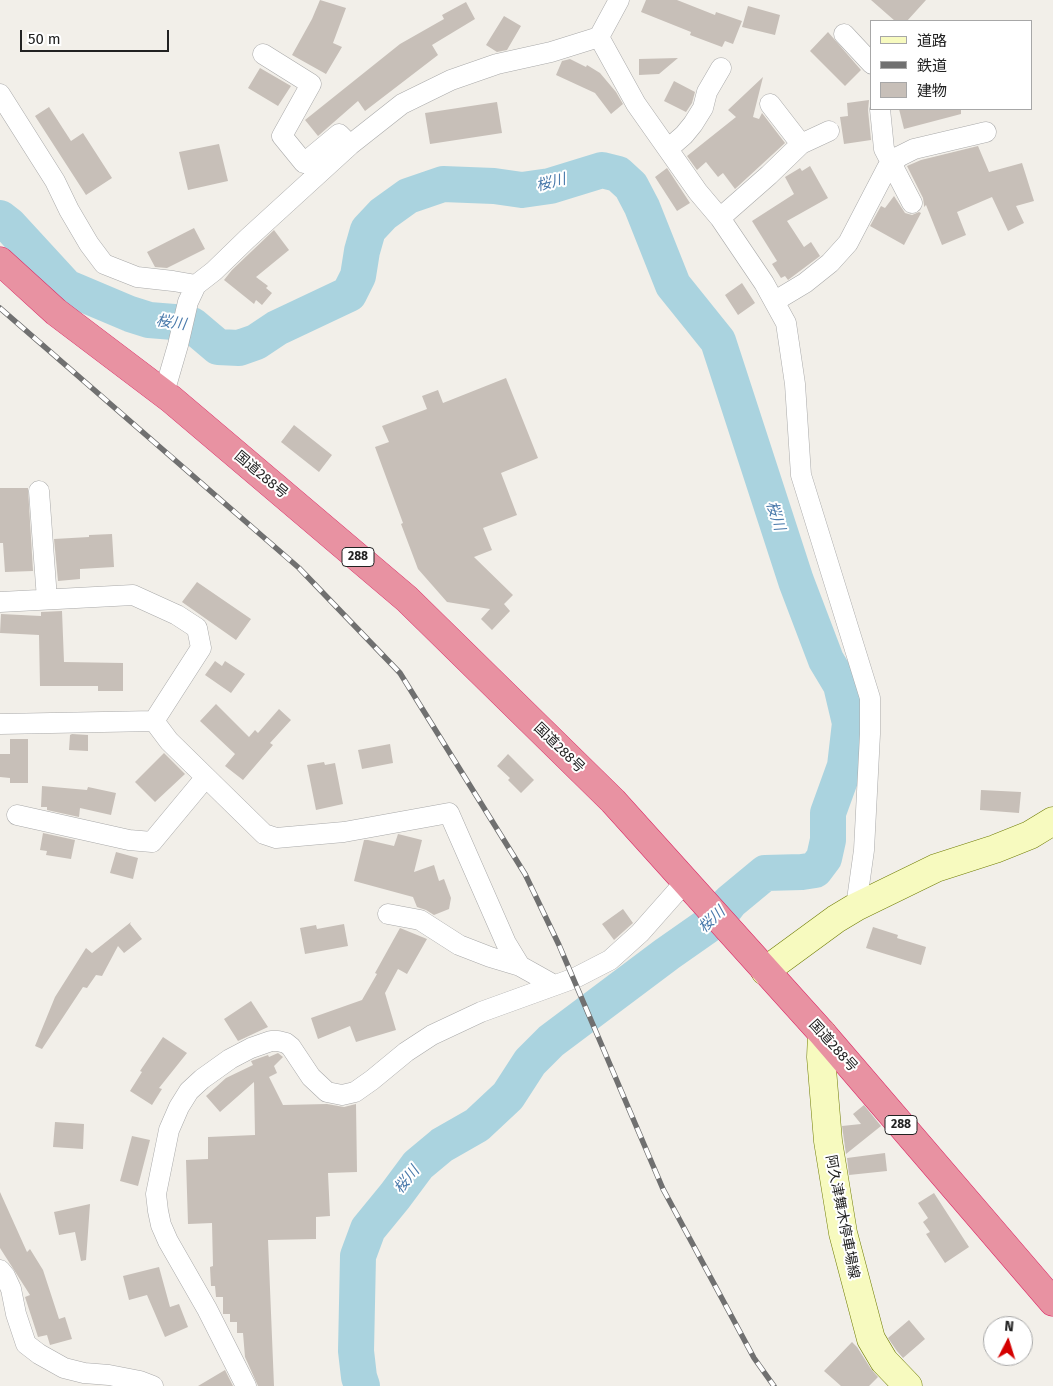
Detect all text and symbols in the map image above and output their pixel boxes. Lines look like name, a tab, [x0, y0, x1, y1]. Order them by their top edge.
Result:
scale bar	[22, 20, 171, 52]
legend	[870, 20, 1033, 110]
text: 50 m	[28, 30, 61, 48]
text: 道路	[917, 32, 947, 50]
text: 鉄道	[917, 57, 947, 75]
text: 建物	[917, 82, 947, 100]
water label: 桜川	[534, 171, 568, 195]
water label: 桜川	[155, 312, 187, 334]
street label: 国道288号	[231, 448, 291, 502]
water label: 桜川	[762, 499, 788, 533]
road number: 288	[342, 548, 374, 566]
street label: 国道288号	[530, 720, 588, 776]
water label: 桜川	[695, 903, 729, 937]
street label: 国道288号	[805, 1016, 861, 1076]
road number: 288	[885, 1116, 917, 1134]
street label: 阿久津舞木停車場線	[822, 1154, 862, 1280]
water label: 桜川	[391, 1163, 423, 1197]
north arrow	[983, 1316, 1033, 1366]
text: N	[1004, 1318, 1015, 1335]

